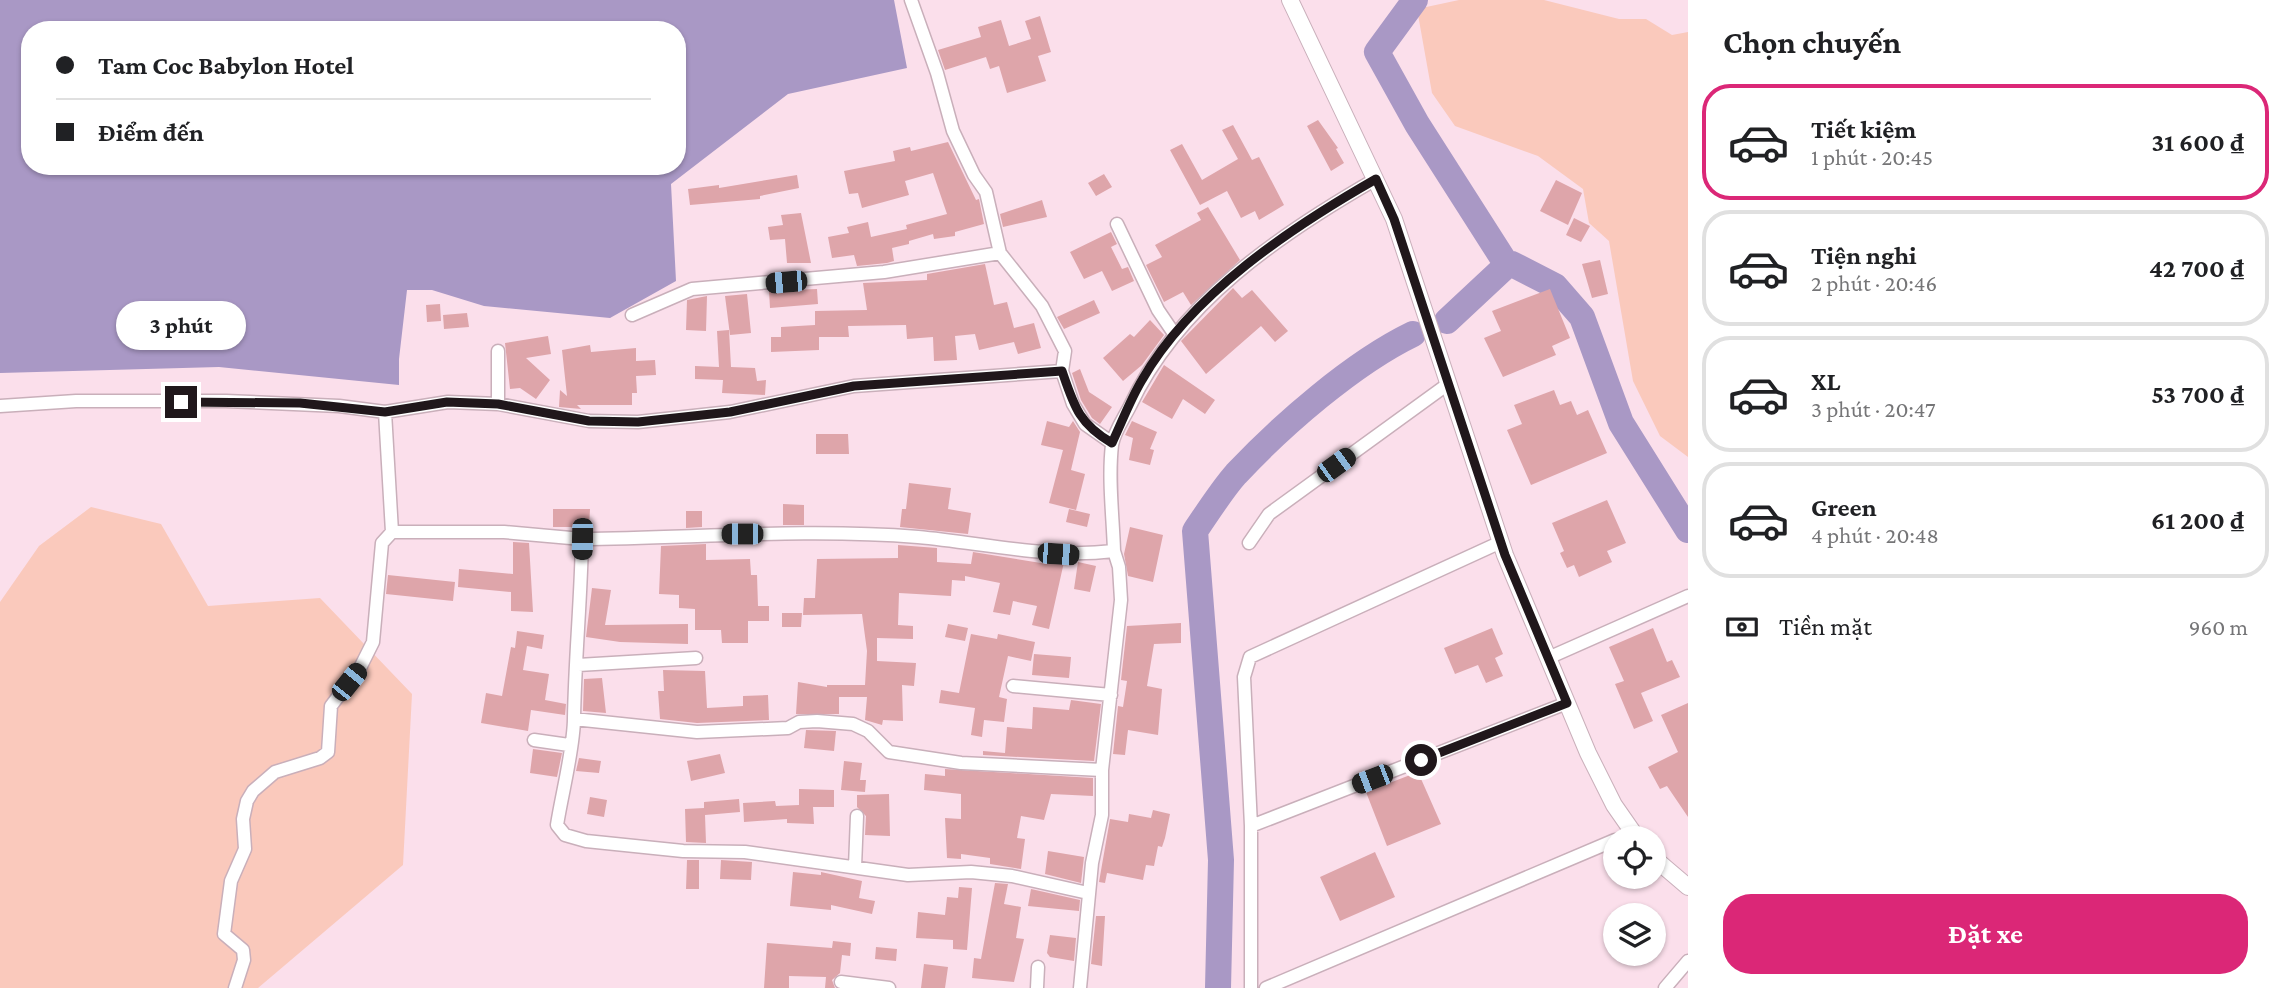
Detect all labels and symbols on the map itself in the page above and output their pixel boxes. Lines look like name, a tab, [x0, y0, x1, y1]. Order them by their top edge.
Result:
car	[765, 270, 808, 294]
callout: 3 phút	[116, 300, 246, 350]
route end	[165, 386, 197, 418]
car	[1313, 444, 1360, 486]
car	[572, 518, 593, 560]
car	[722, 524, 764, 545]
car	[1037, 542, 1080, 566]
car	[328, 659, 371, 705]
route start	[1405, 744, 1437, 776]
car	[1349, 762, 1396, 796]

